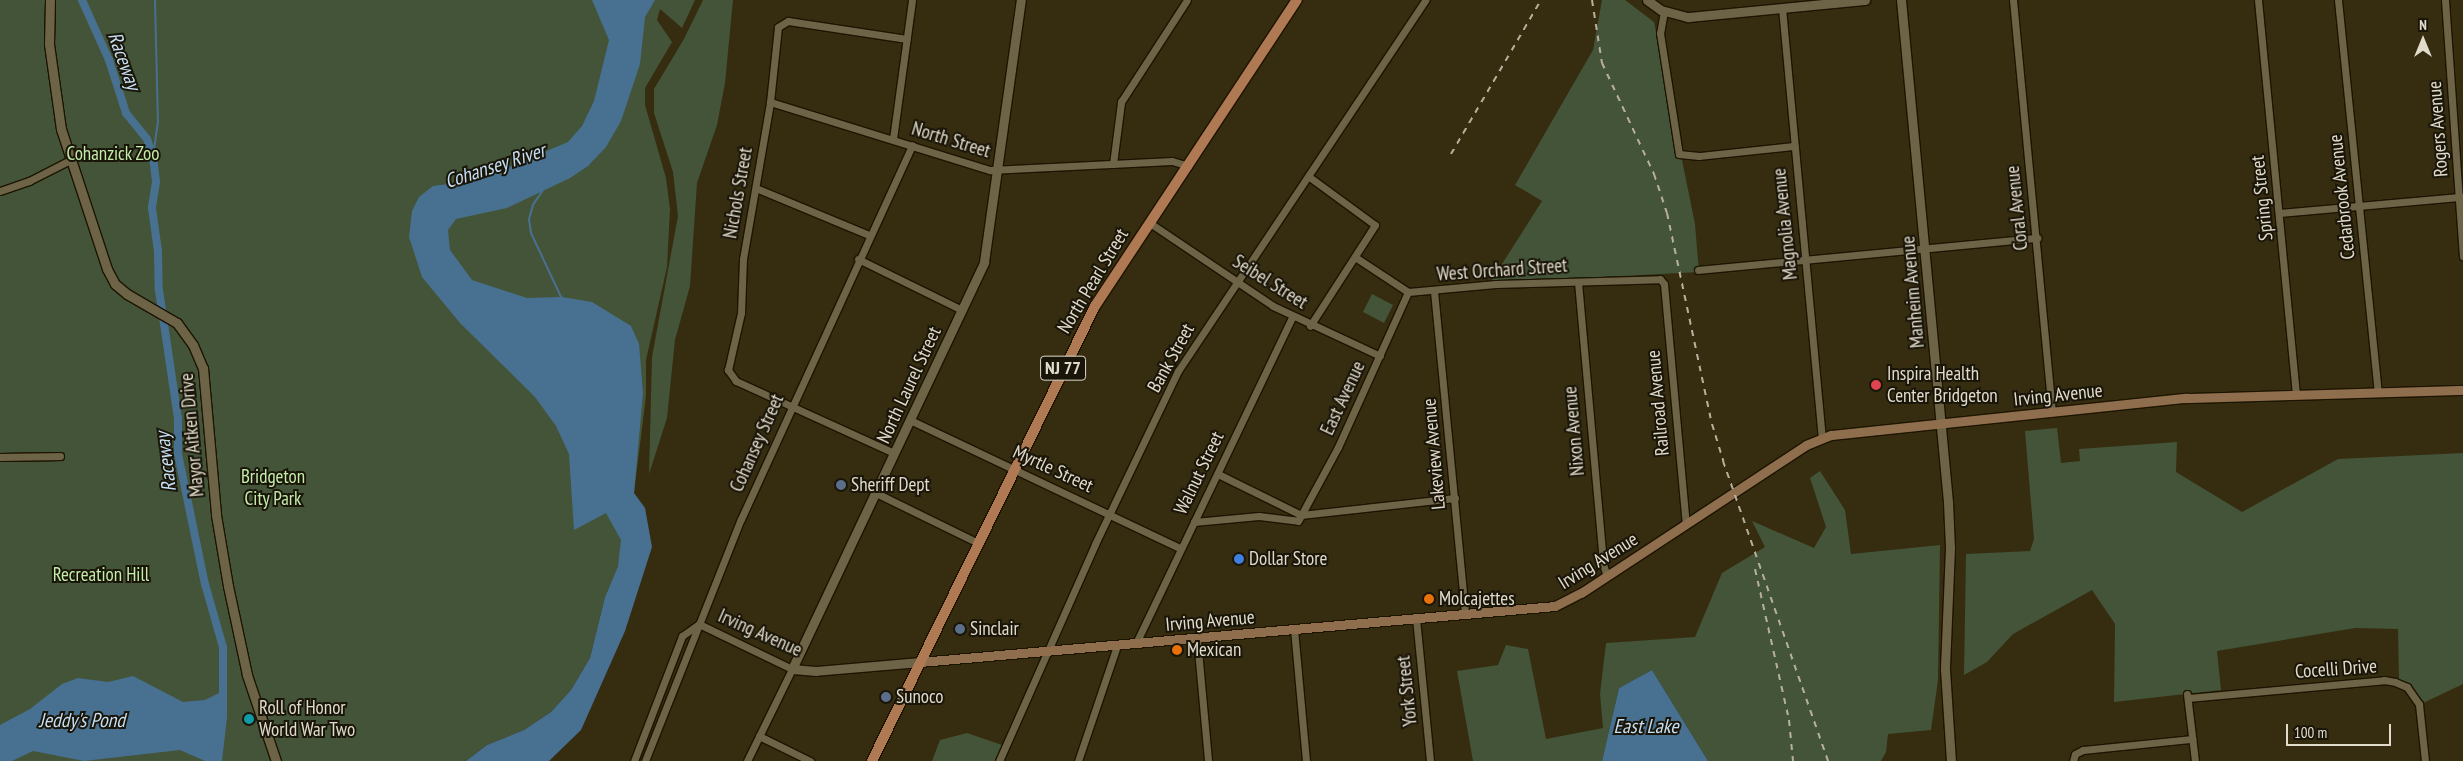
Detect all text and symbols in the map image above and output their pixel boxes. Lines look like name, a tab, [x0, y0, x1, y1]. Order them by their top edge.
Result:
north arrow	[2398, 15, 2448, 65]
text: N	[2419, 16, 2427, 34]
water label: Raceway	[102, 29, 146, 93]
street label: Rogers Avenue	[2423, 80, 2453, 178]
street label: North Street	[909, 117, 993, 163]
street label: Cedarbrook Avenue	[2324, 133, 2360, 261]
water label: Cohansey River	[442, 138, 548, 194]
park label: Cohanzick Zoo	[66, 143, 160, 165]
street label: Nichols Street	[719, 146, 757, 240]
street label: Spring Street	[2246, 154, 2278, 242]
street label: Coral Avenue	[2001, 164, 2033, 252]
street label: Magnolia Avenue	[1768, 167, 1802, 281]
street label: North Pearl Street	[1053, 224, 1133, 338]
street label: Manheim Avenue	[1897, 235, 1929, 349]
street label: Seibel Street	[1228, 250, 1312, 314]
street label: West Orchard Street	[1436, 254, 1568, 286]
street label: Bank Street	[1143, 319, 1199, 397]
street label: North Laurel Street	[872, 323, 946, 447]
street label: Railroad Avenue	[1642, 349, 1674, 457]
road number: NJ 77	[1039, 352, 1087, 383]
street label: East Avenue	[1316, 357, 1370, 439]
place label: Inspira Health Center Bridgeton	[1887, 363, 1998, 407]
street label: Mayor Aitken Drive	[175, 372, 209, 498]
marker: Inspira Health Center Bridgeton	[1869, 378, 1883, 392]
street label: Irving Avenue	[2012, 379, 2104, 411]
street label: Nixon Avenue	[1559, 385, 1589, 477]
street label: Cohansey Street	[725, 390, 789, 496]
street label: Lakeview Avenue	[1418, 397, 1450, 511]
street label: Walnut Street	[1169, 428, 1229, 518]
water label: Raceway	[150, 431, 182, 493]
street label: Myrtle Street	[1009, 441, 1097, 497]
park label: Bridgeton City Park	[241, 466, 305, 510]
place label: Sheriff Dept	[851, 474, 930, 496]
marker: Sheriff Dept	[835, 479, 847, 491]
street label: Irving Avenue	[1554, 528, 1642, 594]
place label: Dollar Store	[1249, 548, 1327, 570]
marker: Dollar Store	[1233, 553, 1245, 565]
park label: Recreation Hill	[53, 564, 149, 586]
place label: Molcajettes	[1439, 588, 1515, 610]
marker: Molcajettes	[1423, 593, 1435, 605]
street label: Irving Avenue	[714, 604, 806, 662]
street label: Irving Avenue	[1164, 606, 1256, 636]
place label: Sinclair	[970, 618, 1019, 640]
marker: Sinclair	[954, 623, 966, 635]
place label: Mexican	[1187, 639, 1241, 661]
marker: Mexican	[1171, 644, 1183, 656]
street label: York Street	[1392, 654, 1422, 728]
street label: Cocelli Drive	[2294, 655, 2378, 683]
place label: Sunoco	[896, 686, 944, 708]
marker: Sunoco	[880, 691, 892, 703]
place label: Roll of Honor World War Two	[259, 697, 356, 741]
water label: Jeddy's Pond	[39, 708, 125, 732]
marker: Roll of Honor World War Two	[243, 713, 255, 725]
water label: East Lake	[1614, 714, 1678, 738]
scale bar	[2288, 714, 2393, 746]
text: 100 m	[2294, 723, 2327, 742]

